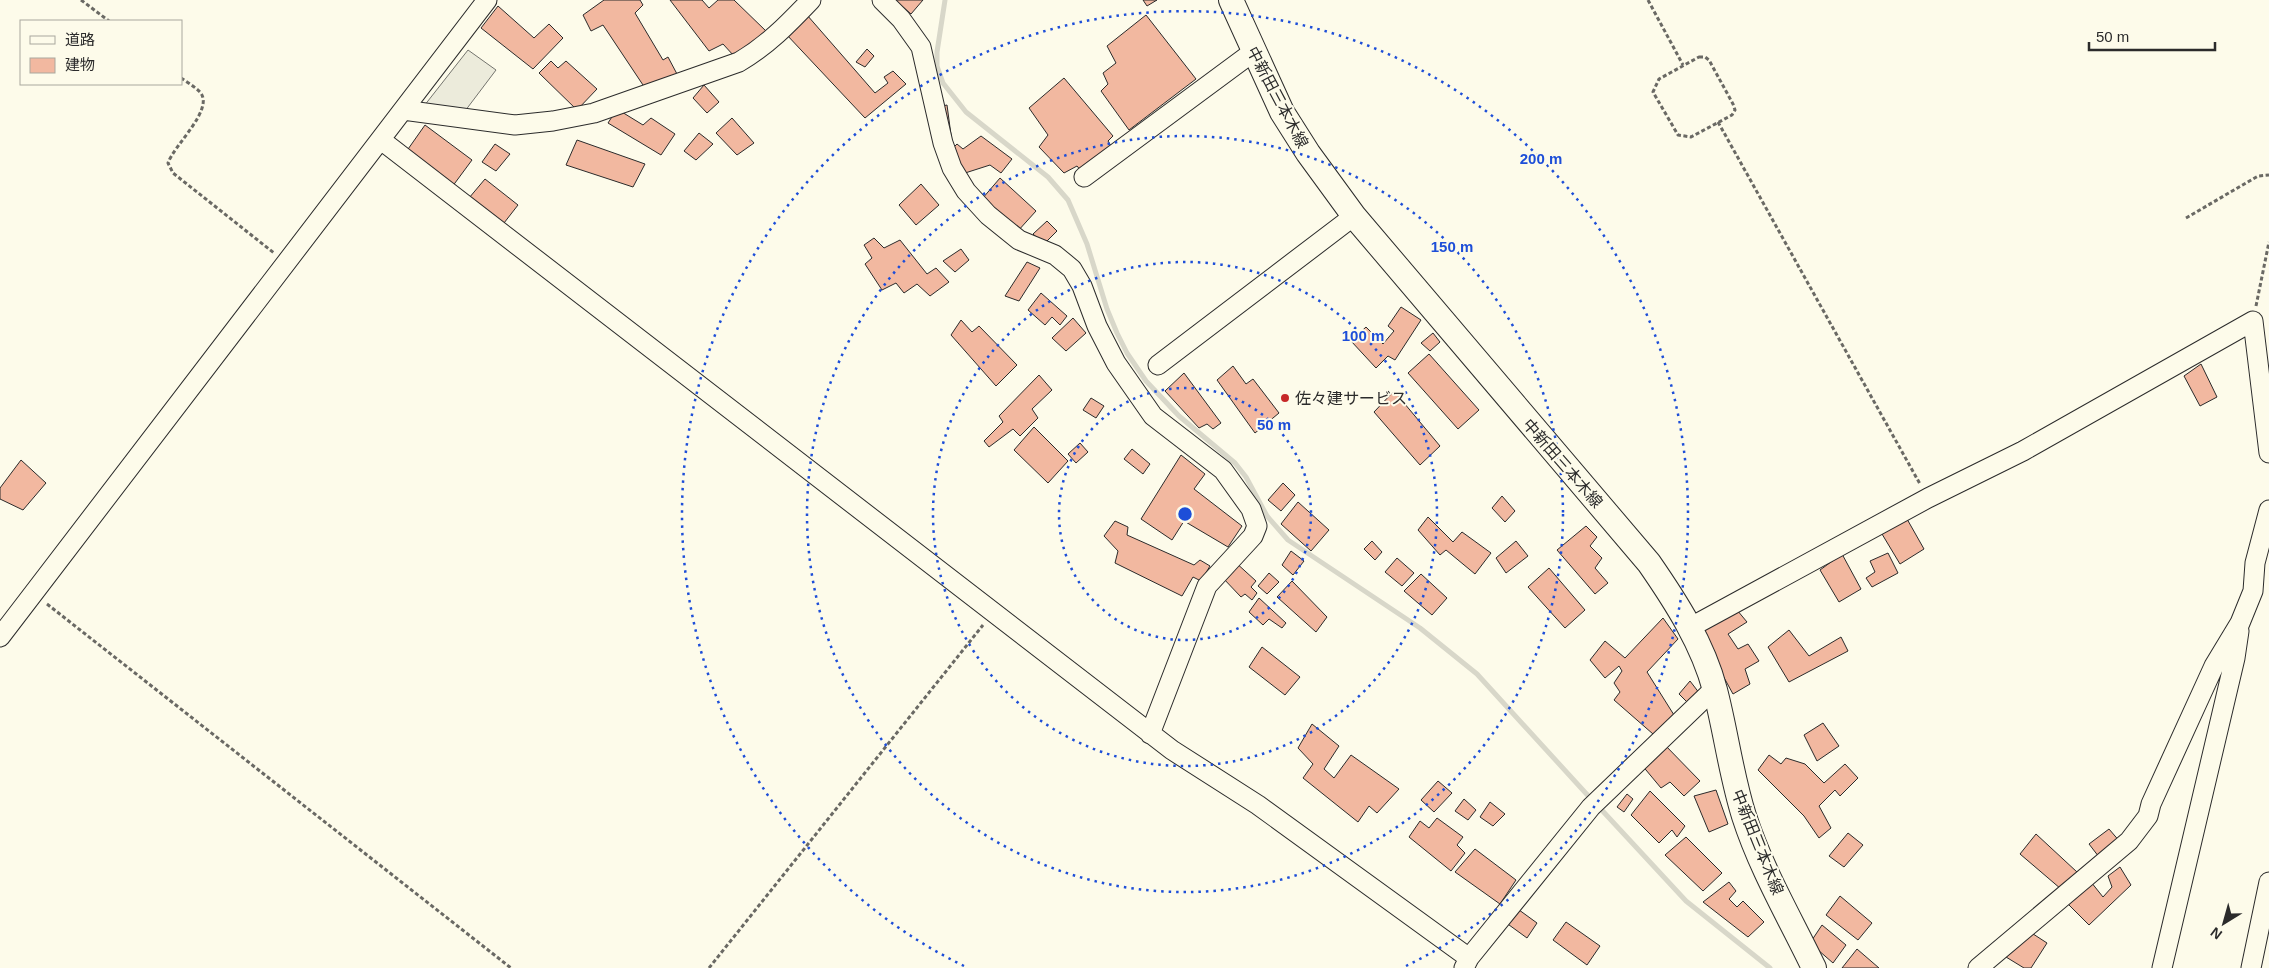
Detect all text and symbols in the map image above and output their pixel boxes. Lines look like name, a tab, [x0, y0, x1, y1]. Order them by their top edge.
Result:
legend	[20, 20, 182, 85]
scale bar	[2089, 20, 2215, 52]
text: 50 m	[2096, 28, 2129, 45]
text: 道路	[65, 31, 95, 48]
street label: 中新田三本木線	[1244, 44, 1311, 151]
text: 建物	[65, 56, 95, 73]
text: 200 m	[1520, 150, 1562, 167]
text: 150 m	[1431, 238, 1473, 255]
text: 100 m	[1342, 327, 1384, 344]
place label: 佐々建サービス	[1295, 390, 1407, 407]
marker: 佐々建サービス	[1279, 392, 1291, 404]
street label: 中新田三本木線	[1519, 415, 1606, 511]
text: 50 m	[1257, 416, 1291, 433]
centre of rings	[1176, 505, 1194, 523]
street label: 中新田三本木線	[1729, 787, 1786, 897]
north arrow	[2199, 898, 2249, 948]
text: N	[2207, 924, 2225, 943]

